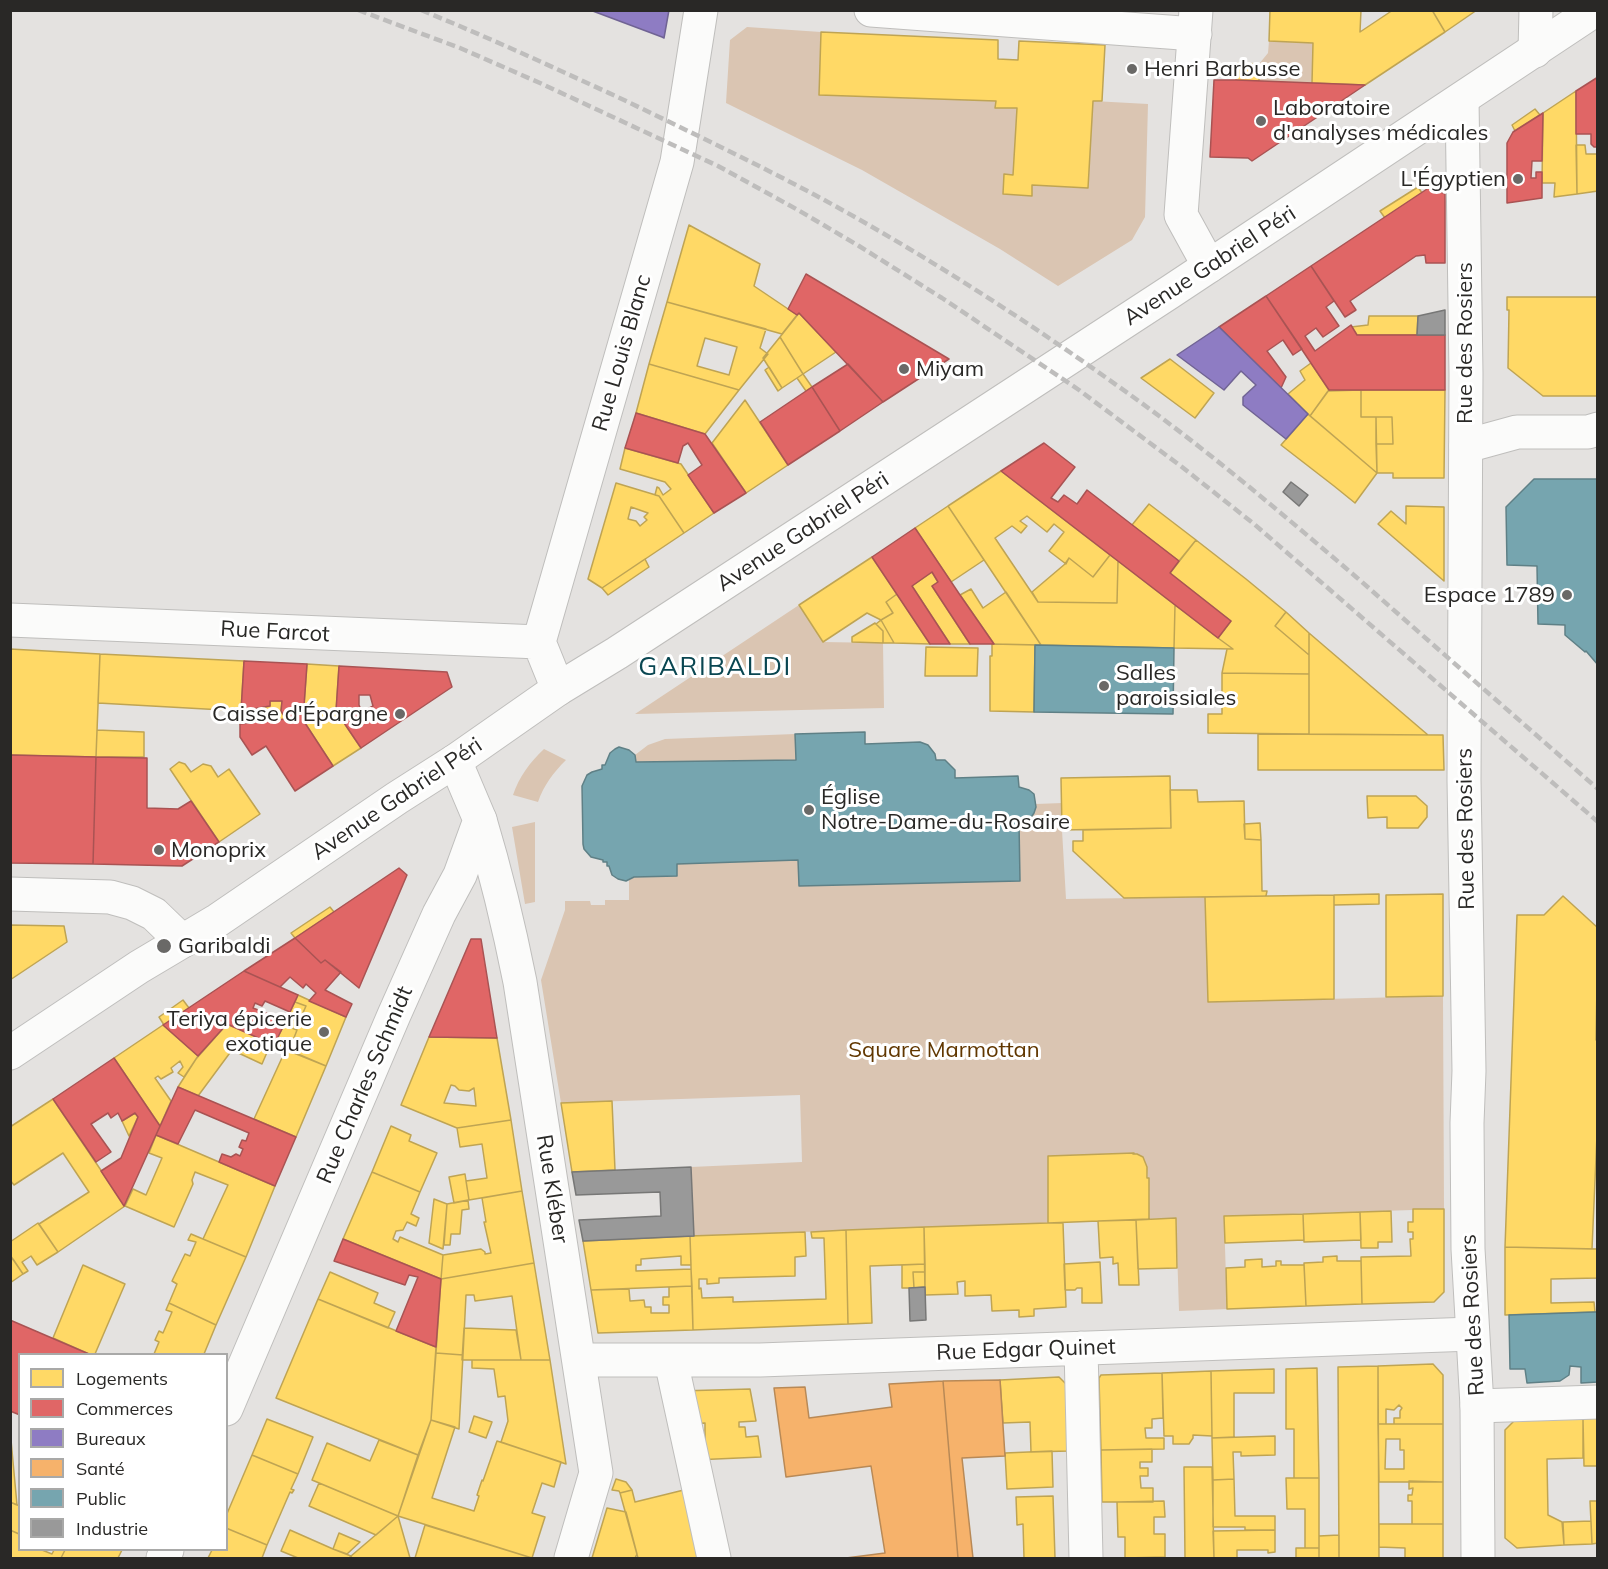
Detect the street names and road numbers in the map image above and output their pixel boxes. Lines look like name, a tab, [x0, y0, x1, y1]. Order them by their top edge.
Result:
street label: Avenue Gabriel Péri	[1119, 200, 1301, 332]
street label: Rue des Rosiers	[1452, 262, 1478, 424]
street label: Rue Louis Blanc	[587, 272, 657, 434]
street label: Avenue Gabriel Péri	[712, 466, 894, 598]
street label: Rue Farcot	[220, 616, 330, 648]
street label: Avenue Gabriel Péri	[307, 732, 487, 866]
street label: Rue des Rosiers	[1451, 748, 1481, 910]
street label: Rue Charles Schmidt	[312, 982, 418, 1188]
street label: Rue Kléber	[530, 1133, 574, 1245]
street label: Rue des Rosiers	[1456, 1233, 1490, 1397]
street label: Rue Edgar Quinet	[936, 1334, 1116, 1366]

